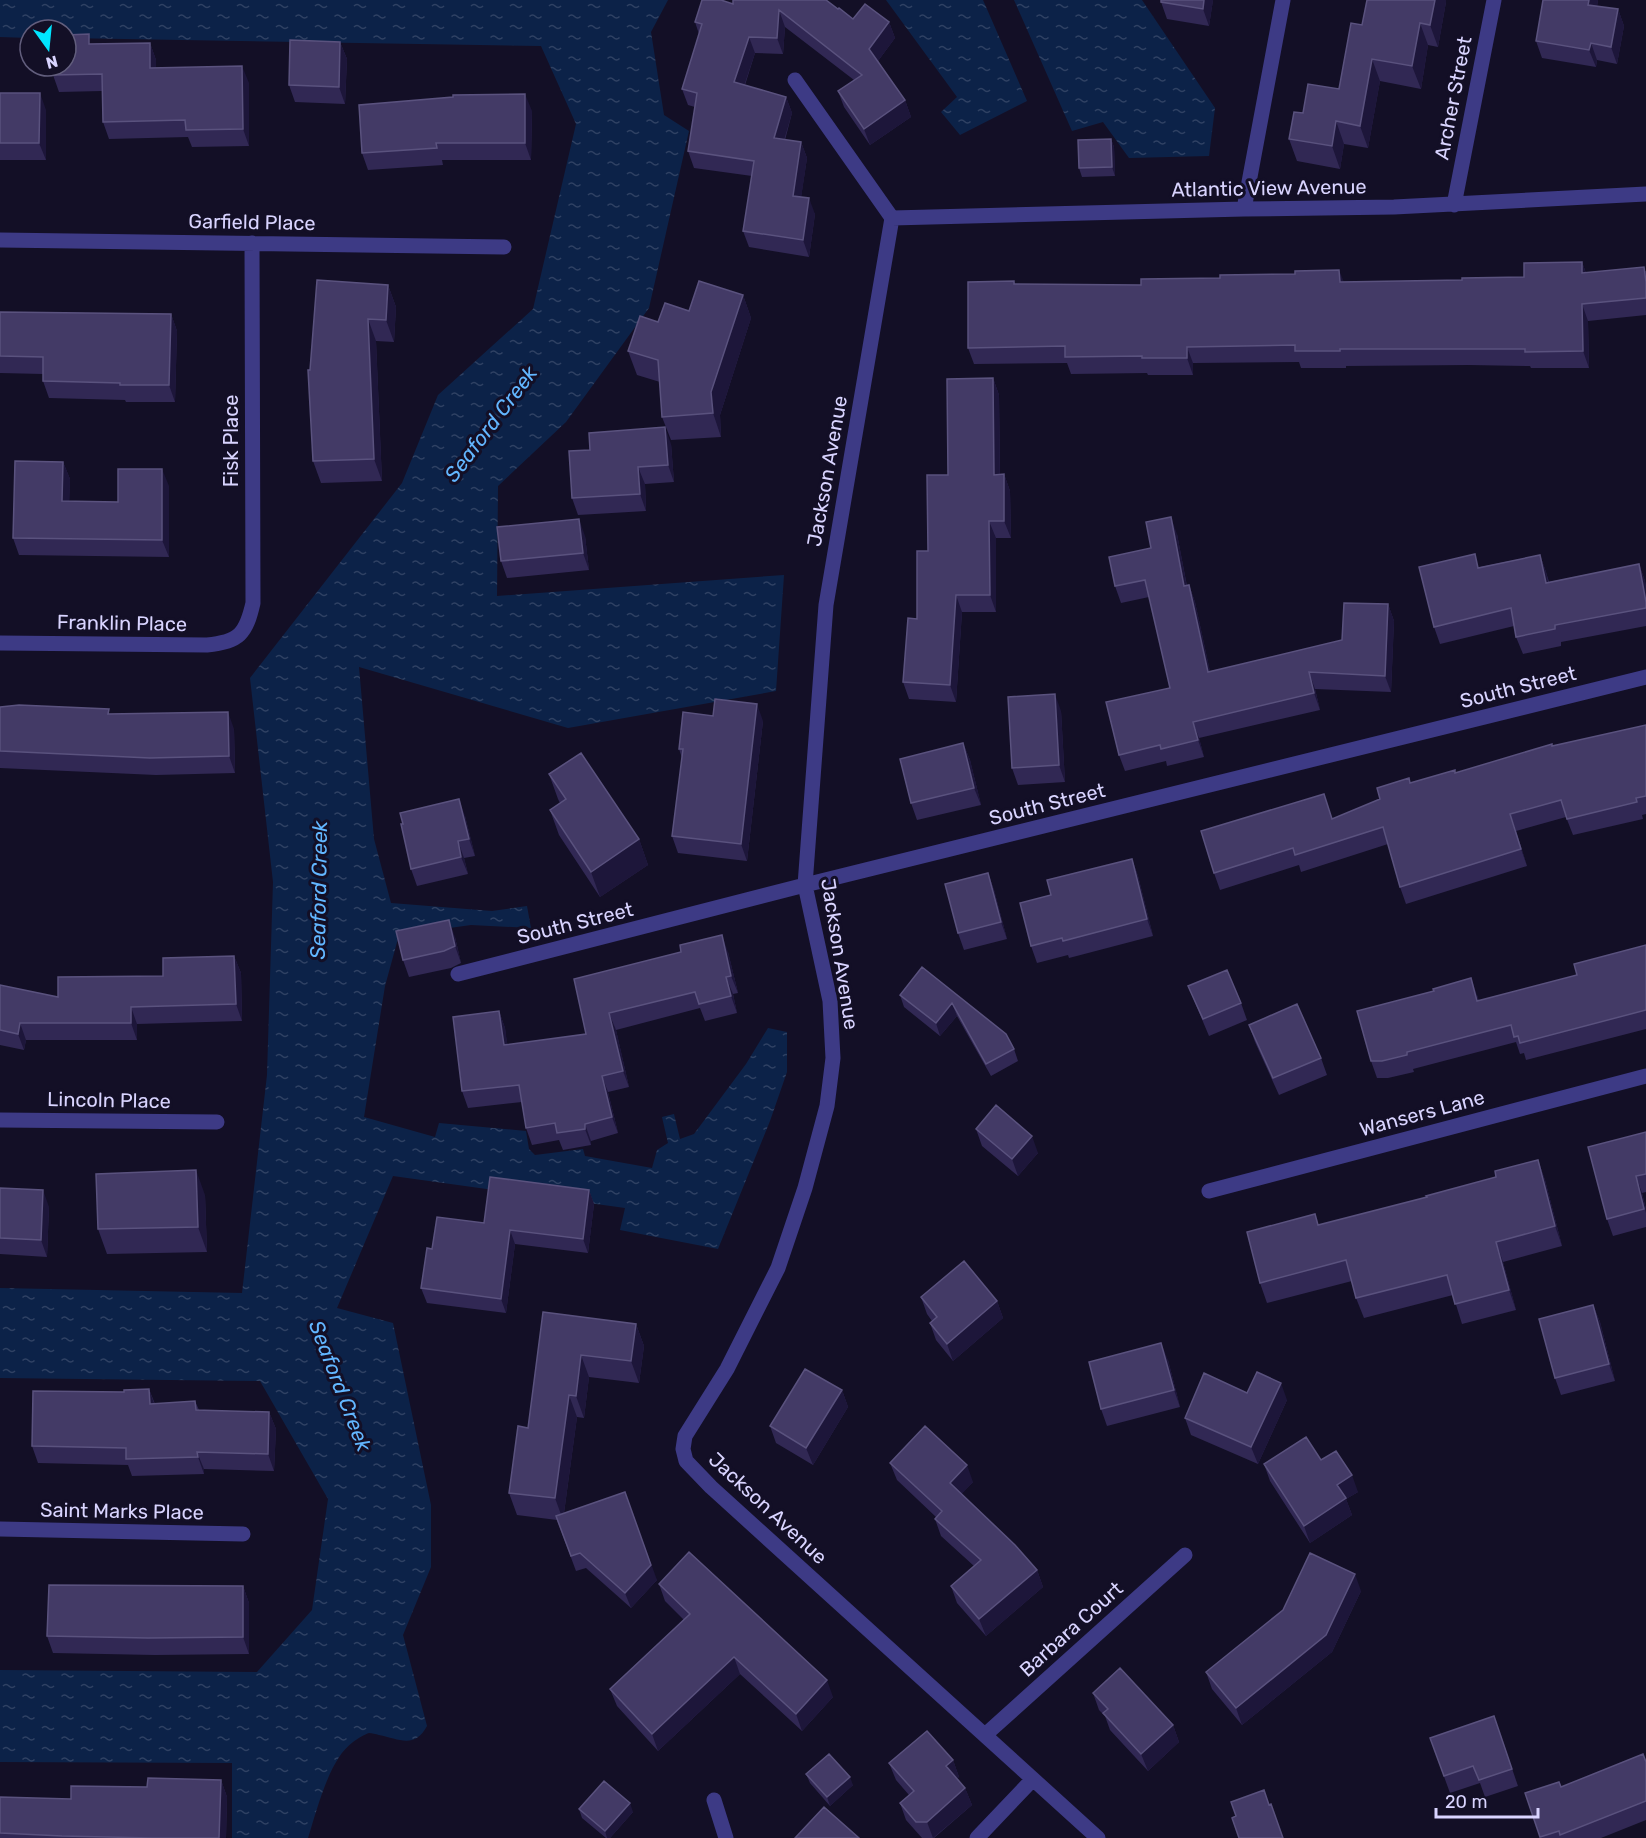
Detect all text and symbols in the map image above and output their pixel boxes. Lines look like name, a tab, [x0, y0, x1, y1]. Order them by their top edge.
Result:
north arrow	[18, 18, 78, 78]
street label: Archer Street	[1429, 34, 1477, 162]
text: N	[44, 51, 60, 73]
street label: Atlantic View Avenue	[1171, 174, 1367, 202]
street label: Garfield Place	[188, 209, 316, 235]
water label: Seaford Creek	[439, 360, 543, 487]
street label: Jackson Avenue	[802, 394, 852, 548]
street label: Fisk Place	[219, 395, 243, 487]
street label: Franklin Place	[57, 610, 187, 636]
street label: South Street	[1458, 661, 1579, 713]
street label: South Street	[987, 778, 1108, 830]
water label: Seaford Creek	[305, 819, 332, 960]
street label: Jackson Avenue	[816, 877, 864, 1031]
street label: South Street	[515, 897, 636, 949]
street label: Wansers Lane	[1357, 1085, 1487, 1141]
street label: Lincoln Place	[47, 1087, 171, 1113]
water label: Seaford Creek	[304, 1317, 377, 1456]
street label: Jackson Avenue	[704, 1447, 832, 1569]
street label: Saint Marks Place	[40, 1498, 204, 1524]
street label: Barbara Court	[1014, 1576, 1128, 1682]
scale bar	[1436, 1781, 1538, 1819]
text: 20 m	[1445, 1791, 1487, 1813]

